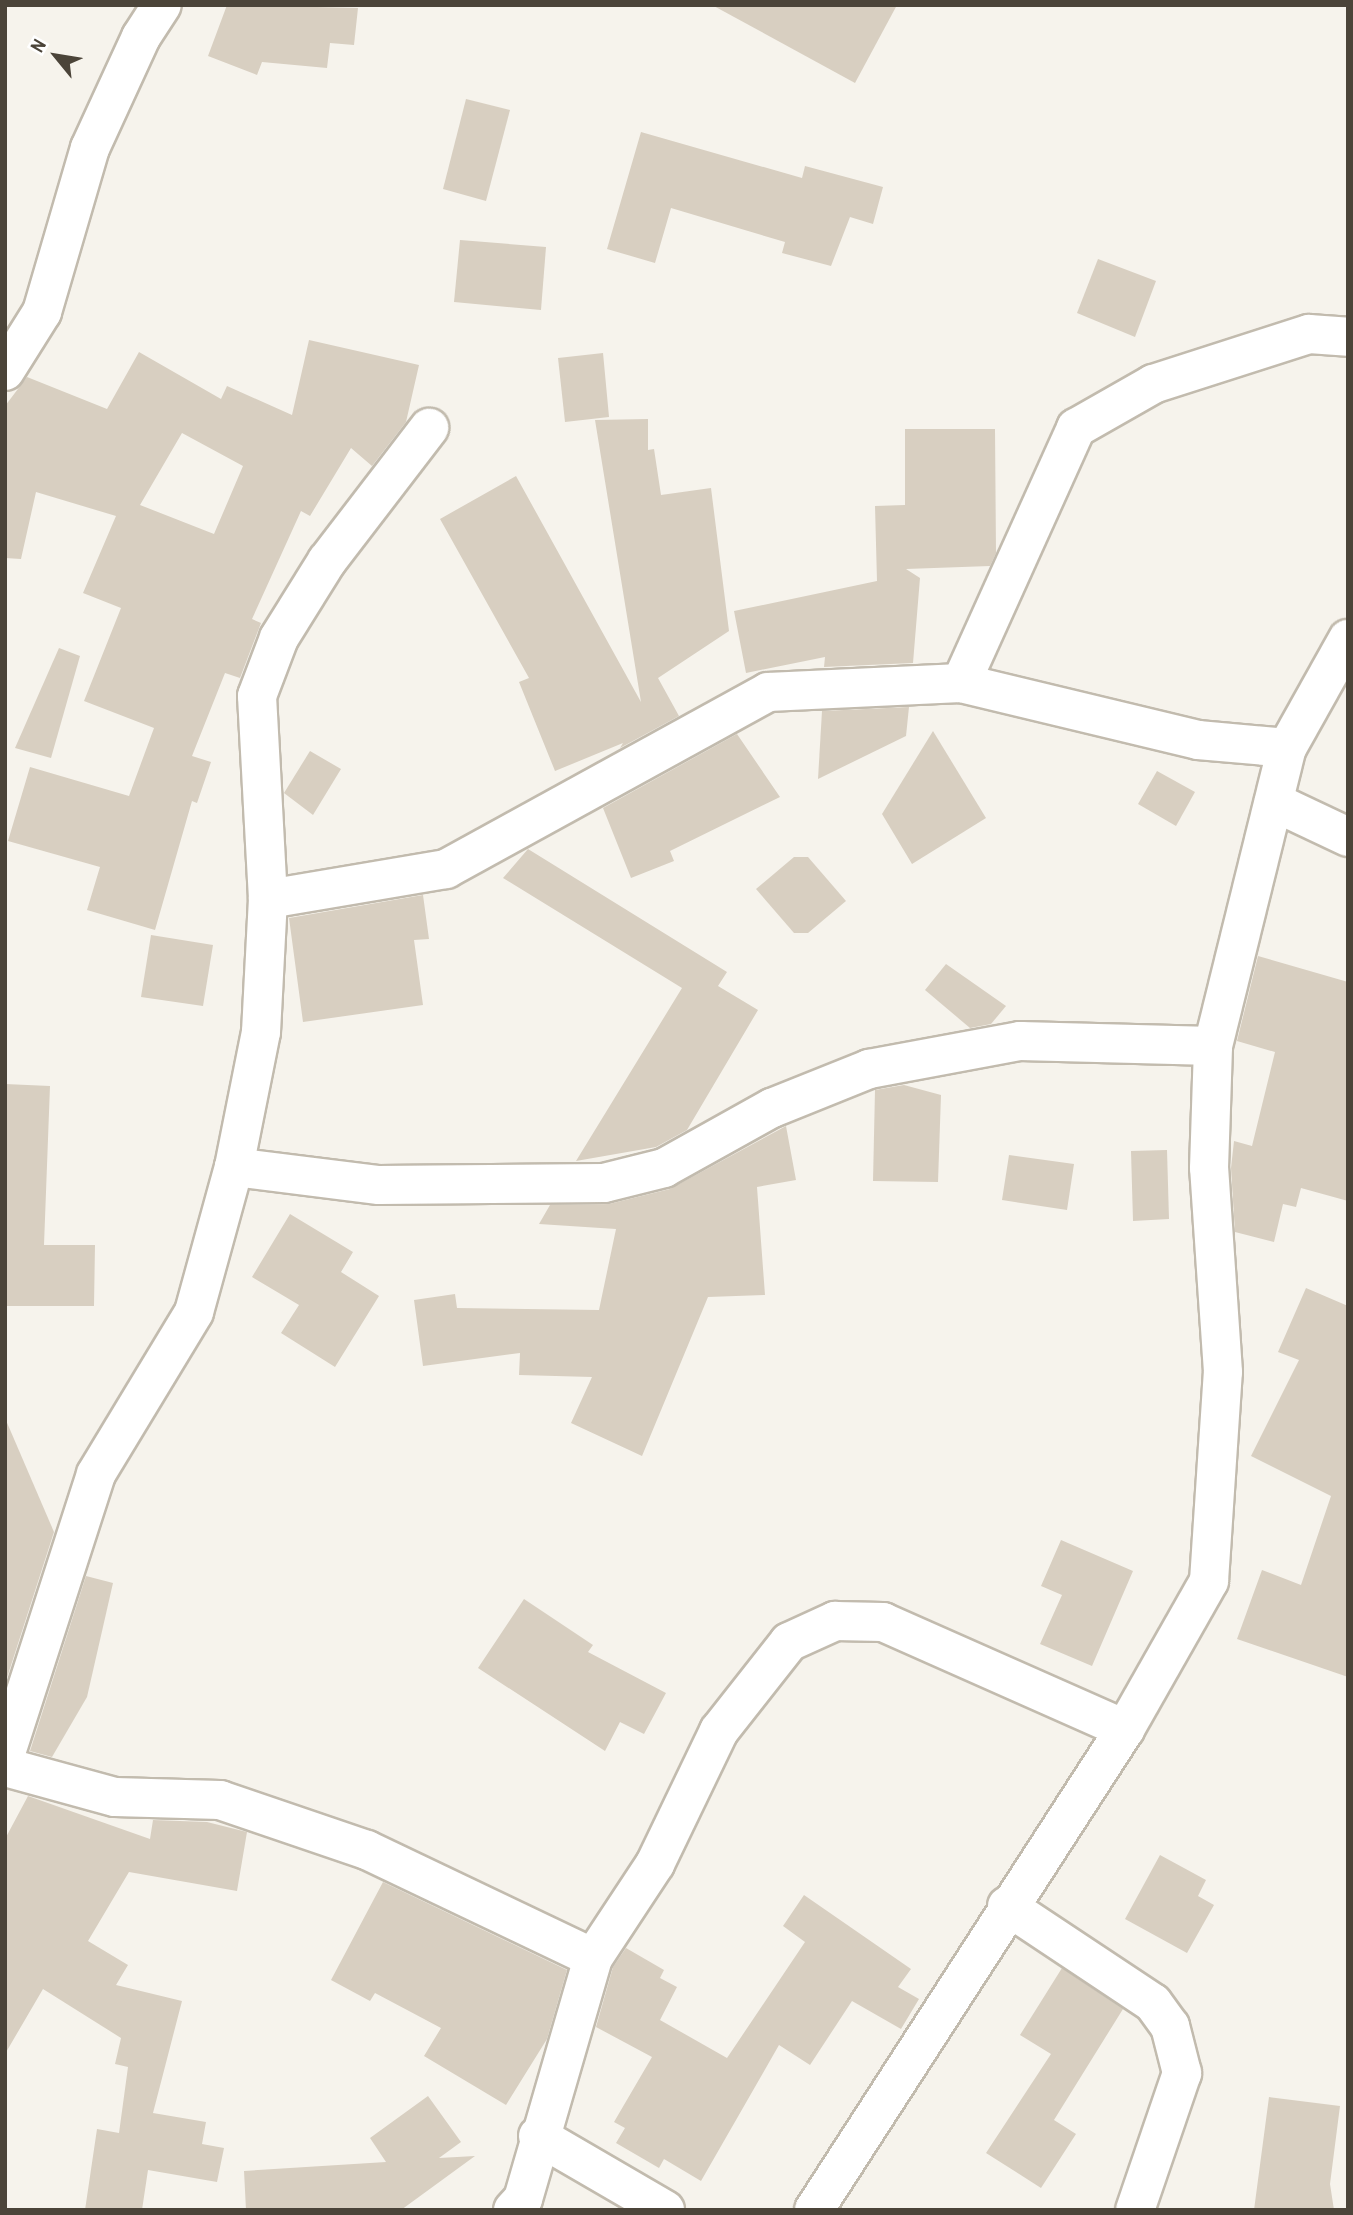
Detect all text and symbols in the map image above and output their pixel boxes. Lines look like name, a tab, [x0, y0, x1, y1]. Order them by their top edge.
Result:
north arrow	[21, 21, 91, 91]
text: N	[24, 34, 52, 57]

